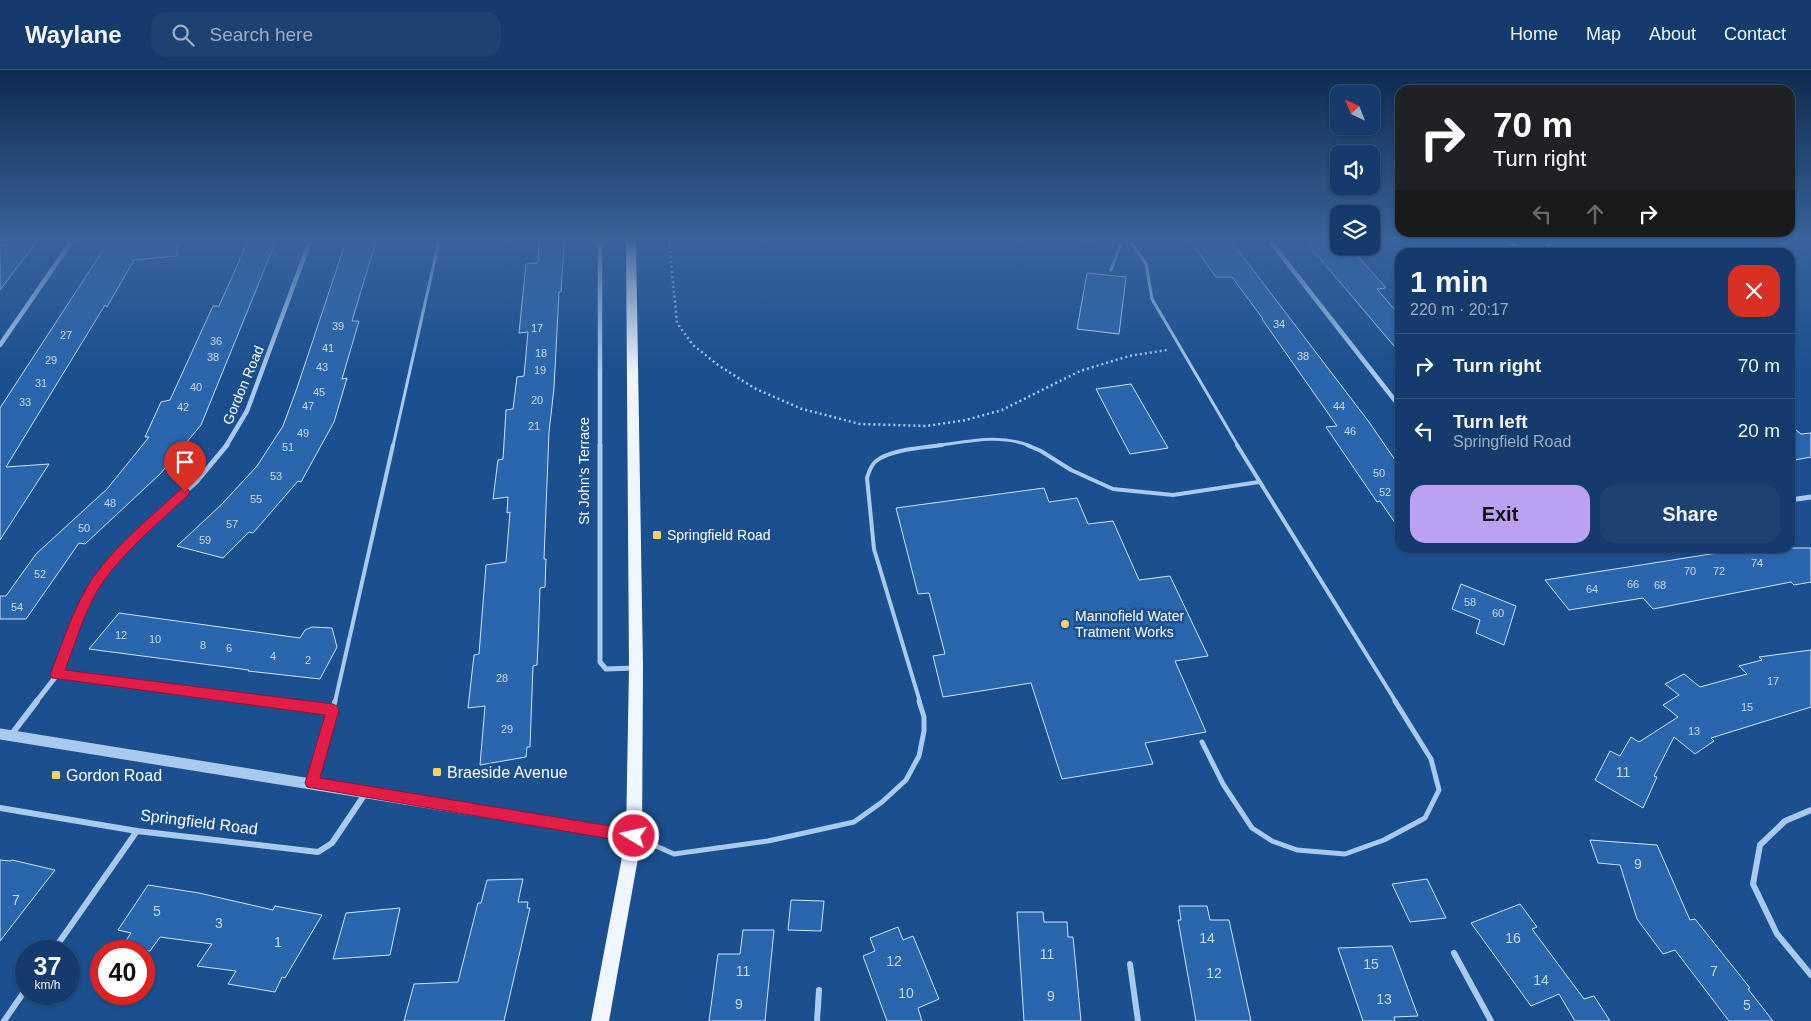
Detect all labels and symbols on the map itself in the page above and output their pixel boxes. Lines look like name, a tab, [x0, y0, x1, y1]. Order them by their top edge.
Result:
north arrow	[1330, 85, 1380, 135]
house number: 34	[1273, 318, 1285, 330]
house number: 39	[332, 320, 344, 332]
house number: 17	[531, 322, 543, 334]
house number: 27	[60, 329, 72, 341]
house number: 36	[210, 335, 222, 347]
house number: 41	[322, 342, 334, 354]
street label: Gordon Road	[219, 343, 267, 427]
house number: 18	[535, 347, 547, 359]
house number: 38	[1297, 350, 1309, 362]
house number: 38	[207, 351, 219, 363]
house number: 29	[45, 354, 57, 366]
house number: 43	[316, 361, 328, 373]
house number: 19	[534, 364, 546, 376]
house number: 31	[35, 377, 47, 389]
house number: 40	[190, 381, 202, 393]
house number: 45	[313, 386, 325, 398]
house number: 20	[531, 394, 543, 406]
house number: 33	[19, 396, 31, 408]
house number: 47	[302, 400, 314, 412]
house number: 44	[1333, 400, 1345, 412]
house number: 42	[177, 401, 189, 413]
street label: St John's Terrace	[576, 417, 592, 525]
house number: 21	[528, 420, 540, 432]
house number: 46	[1344, 425, 1356, 437]
house number: 49	[297, 427, 309, 439]
pin	[164, 441, 206, 492]
house number: 51	[282, 441, 294, 453]
house number: 50	[1373, 467, 1385, 479]
house number: 53	[270, 470, 282, 482]
house number: 52	[1379, 486, 1391, 498]
house number: 55	[250, 493, 262, 505]
house number: 48	[104, 497, 116, 509]
house number: 57	[226, 518, 238, 530]
house number: 50	[78, 522, 90, 534]
place label: Springfield Road	[667, 527, 771, 543]
marker: Springfield Road	[651, 529, 663, 541]
house number: 59	[199, 534, 211, 546]
house number: 74	[1751, 557, 1763, 569]
house number: 70	[1684, 565, 1696, 577]
house number: 72	[1713, 565, 1725, 577]
house number: 52	[34, 568, 46, 580]
house number: 66	[1627, 578, 1639, 590]
house number: 68	[1654, 579, 1666, 591]
house number: 64	[1586, 583, 1598, 595]
house number: 58	[1464, 596, 1476, 608]
house number: 54	[11, 601, 23, 613]
house number: 60	[1492, 607, 1504, 619]
place label: Mannofield Water Tratment Works	[1075, 608, 1185, 640]
marker: Mannofield Water Tratment Works	[1059, 618, 1071, 630]
house number: 12	[115, 629, 127, 641]
house number: 10	[149, 633, 161, 645]
house number: 8	[200, 639, 206, 651]
house number: 6	[226, 642, 232, 654]
house number: 4	[270, 650, 276, 662]
house number: 2	[305, 654, 311, 666]
house number: 28	[496, 672, 508, 684]
house number: 17	[1767, 675, 1779, 687]
house number: 15	[1741, 701, 1753, 713]
house number: 29	[501, 723, 513, 735]
house number: 13	[1688, 725, 1700, 737]
place label: Braeside Avenue	[447, 764, 568, 781]
house number: 11	[1616, 764, 1630, 780]
marker: Braeside Avenue	[431, 766, 443, 778]
place label: Gordon Road	[66, 767, 162, 784]
marker: Gordon Road	[50, 769, 62, 781]
street label: Springfield Road	[139, 806, 259, 838]
position arrow	[607, 809, 659, 861]
house number: 9	[1634, 856, 1642, 872]
house number: 7	[12, 892, 20, 908]
house number: 5	[153, 903, 161, 919]
house number: 3	[215, 915, 223, 931]
house number: 14	[1199, 930, 1215, 946]
house number: 16	[1505, 930, 1521, 946]
house number: 1	[274, 934, 282, 950]
speed limit sign: 40	[90, 940, 155, 1005]
house number: 11	[1040, 946, 1054, 962]
house number: 12	[886, 953, 902, 969]
house number: 15	[1363, 956, 1379, 972]
house number: 11	[736, 963, 750, 979]
house number: 7	[1710, 963, 1718, 979]
house number: 12	[1206, 965, 1222, 981]
house number: 14	[1533, 972, 1549, 988]
house number: 10	[898, 985, 914, 1001]
house number: 9	[1047, 988, 1055, 1004]
house number: 13	[1376, 991, 1392, 1007]
house number: 9	[735, 996, 743, 1012]
house number: 5	[1743, 997, 1751, 1013]

